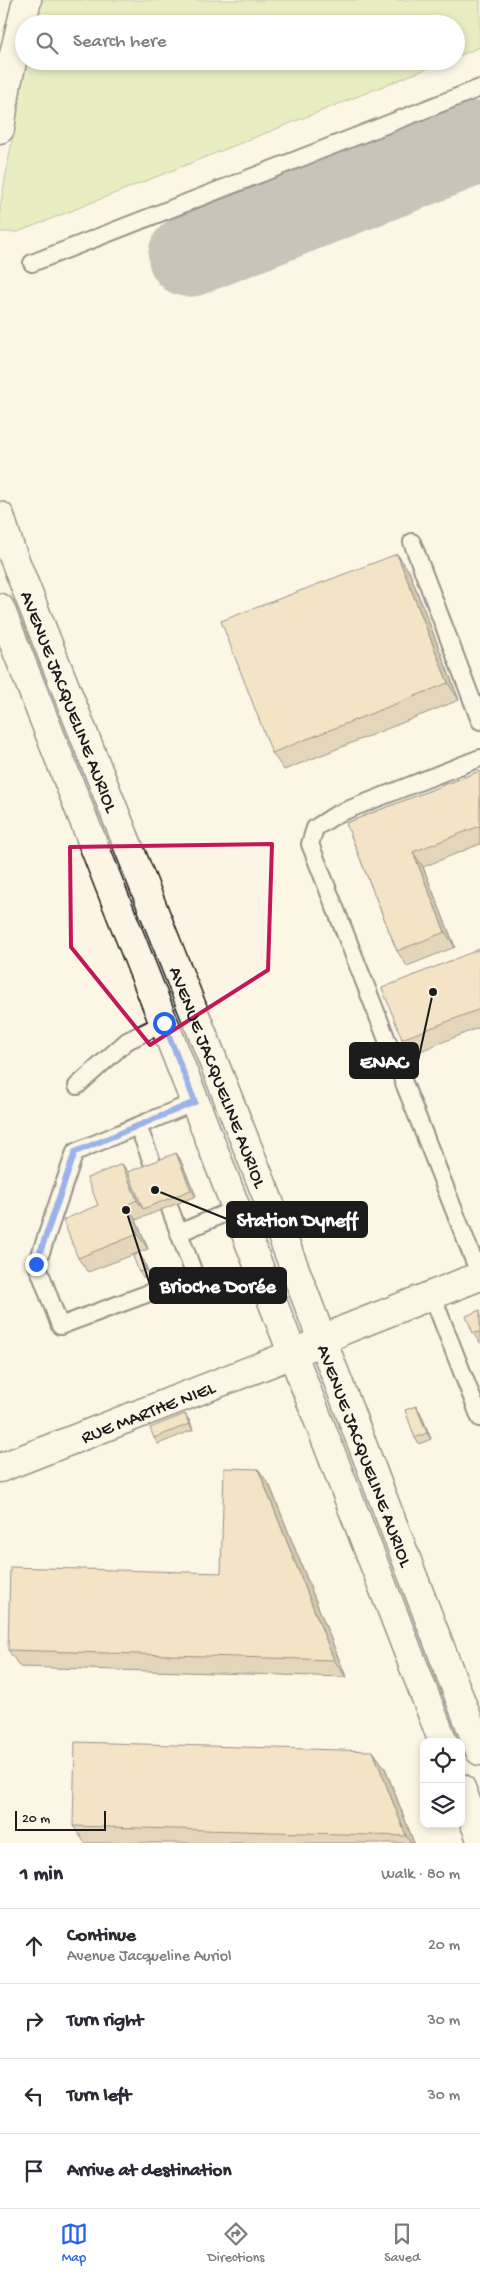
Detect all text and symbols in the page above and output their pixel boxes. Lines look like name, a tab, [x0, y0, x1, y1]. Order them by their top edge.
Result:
search box	[15, 15, 465, 70]
icon: search	[33, 29, 61, 57]
text: Search here	[73, 31, 167, 54]
street label: AVENUE JACQUELINE AURIOL	[13, 588, 122, 817]
street label: AVENUE JACQUELINE AURIOL	[162, 964, 271, 1193]
route start	[153, 1012, 176, 1035]
callout: ENAC	[350, 1043, 418, 1078]
text: ENAC	[360, 1053, 410, 1076]
callout: Station Dyneff	[227, 1202, 367, 1237]
text: Station Dyneff	[237, 1211, 359, 1234]
route end	[25, 1253, 48, 1276]
callout: Brioche Dorée	[150, 1268, 286, 1303]
text: Brioche Dorée	[159, 1277, 277, 1300]
street label: AVENUE JACQUELINE AURIOL	[310, 1342, 416, 1571]
street label: RUE MARTHE NIEL	[78, 1377, 220, 1450]
map controls	[420, 1738, 465, 1828]
button: locate	[420, 1738, 465, 1783]
button: layers	[420, 1783, 465, 1828]
scale bar	[15, 1808, 106, 1831]
text: 20 m	[22, 1811, 50, 1828]
text: 1 min	[20, 1863, 63, 1888]
text: Walk · 80 m	[381, 1866, 460, 1885]
text: Continue	[67, 1925, 136, 1948]
icon: ahead	[20, 1932, 48, 1960]
text: 20 m	[428, 1937, 460, 1956]
text: Avenue Jacqueline Auriol	[67, 1948, 232, 1967]
icon: right	[20, 2007, 48, 2035]
text: Turn right	[67, 2010, 143, 2033]
text: 30 m	[427, 2012, 460, 2031]
icon: left	[20, 2082, 48, 2110]
text: Turn left	[67, 2085, 131, 2108]
text: 30 m	[427, 2087, 460, 2106]
icon: arrive	[20, 2157, 48, 2185]
text: Arrive at destination	[67, 2160, 231, 2183]
tab: Map	[60, 2220, 88, 2267]
tab: Directions	[208, 2220, 265, 2267]
tab: Saved	[384, 2220, 420, 2267]

